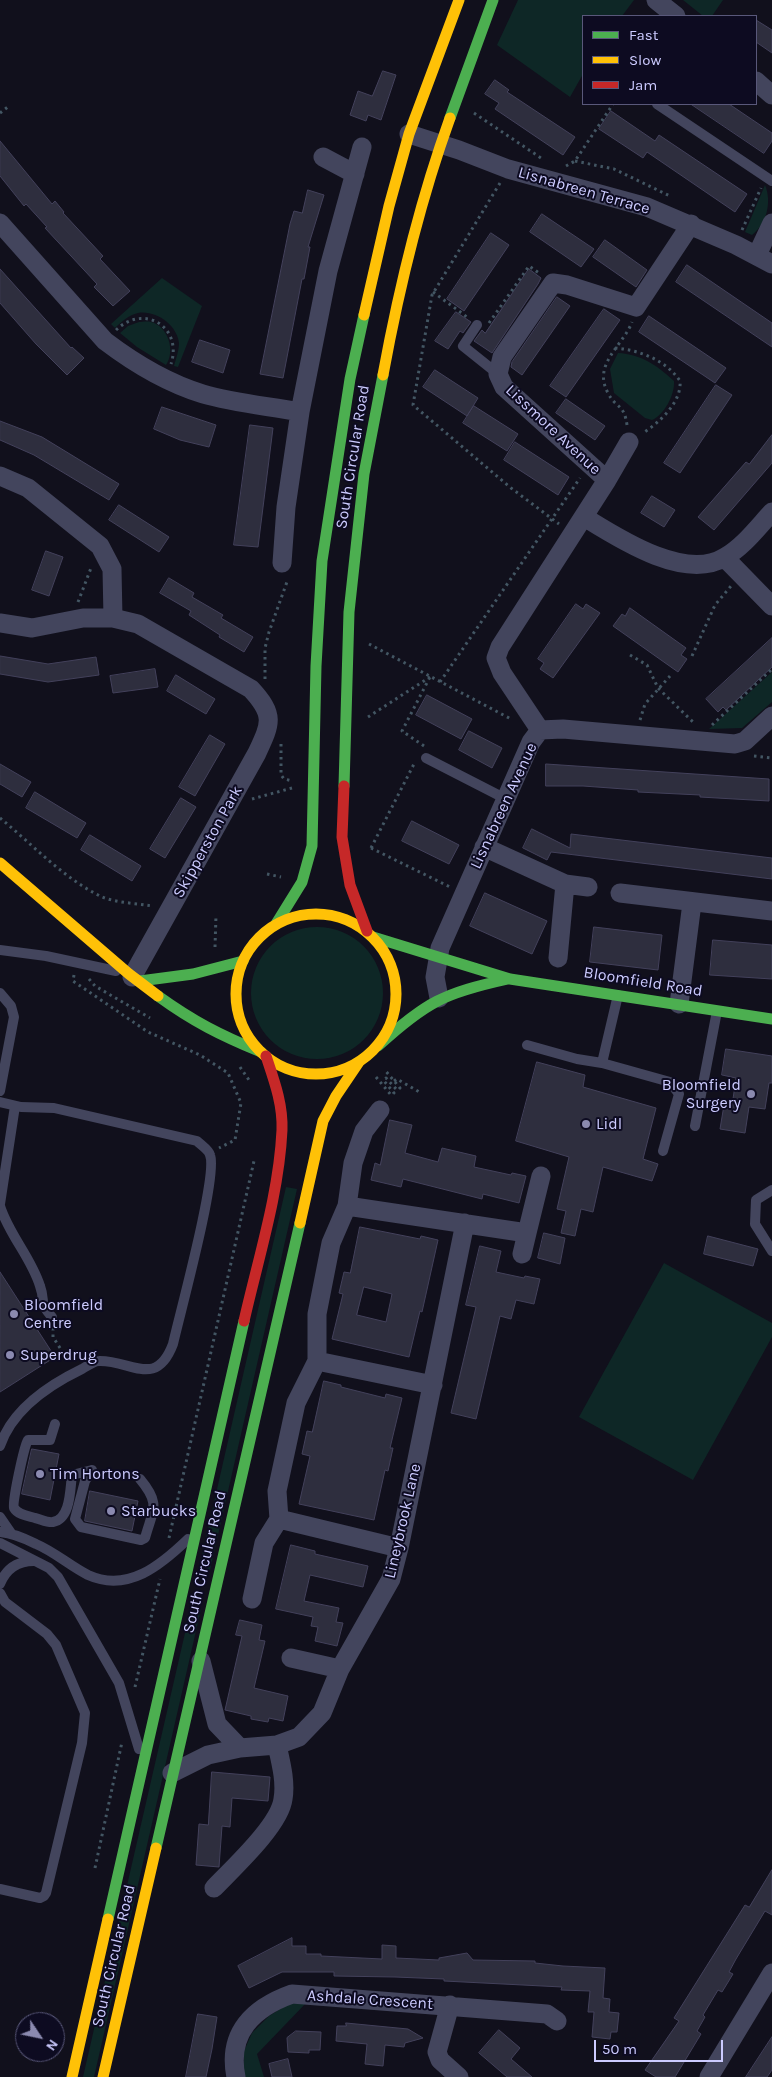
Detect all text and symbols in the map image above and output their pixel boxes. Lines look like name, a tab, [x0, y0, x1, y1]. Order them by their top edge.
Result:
legend	[582, 15, 757, 105]
text: Fast	[629, 26, 658, 44]
text: Slow	[629, 51, 661, 69]
text: Jam	[629, 76, 657, 94]
street label: Lisnabreen Terrace	[516, 163, 652, 219]
street label: Lissmore Avenue	[501, 381, 605, 479]
street label: South Circular Road	[332, 384, 374, 530]
street label: Lisnabreen Avenue	[466, 740, 542, 872]
street label: Skipperston Park	[169, 783, 247, 901]
street label: Bloomfield Road	[582, 963, 704, 1001]
place label: Bloomfield Surgery	[662, 1075, 741, 1113]
marker: Bloomfield Surgery	[745, 1088, 757, 1100]
place label: Lidl	[596, 1114, 622, 1134]
marker: Lidl	[580, 1118, 592, 1130]
place label: Bloomfield Centre	[24, 1295, 103, 1333]
marker: Bloomfield Centre	[8, 1308, 20, 1320]
place label: Superdrug	[20, 1345, 97, 1365]
marker: Superdrug	[4, 1349, 16, 1361]
street label: Lineybrook Lane	[380, 1462, 426, 1580]
place label: Tim Hortons	[50, 1464, 140, 1484]
marker: Tim Hortons	[34, 1468, 46, 1480]
street label: South Circular Road	[179, 1489, 231, 1635]
place label: Starbucks	[121, 1501, 196, 1521]
marker: Starbucks	[105, 1505, 117, 1517]
street label: South Circular Road	[88, 1883, 140, 2029]
street label: Ashdale Crescent	[306, 1986, 434, 2014]
north arrow	[15, 2012, 65, 2062]
scale bar	[597, 2030, 726, 2062]
text: N	[42, 2036, 62, 2054]
text: 50 m	[602, 2040, 637, 2058]

